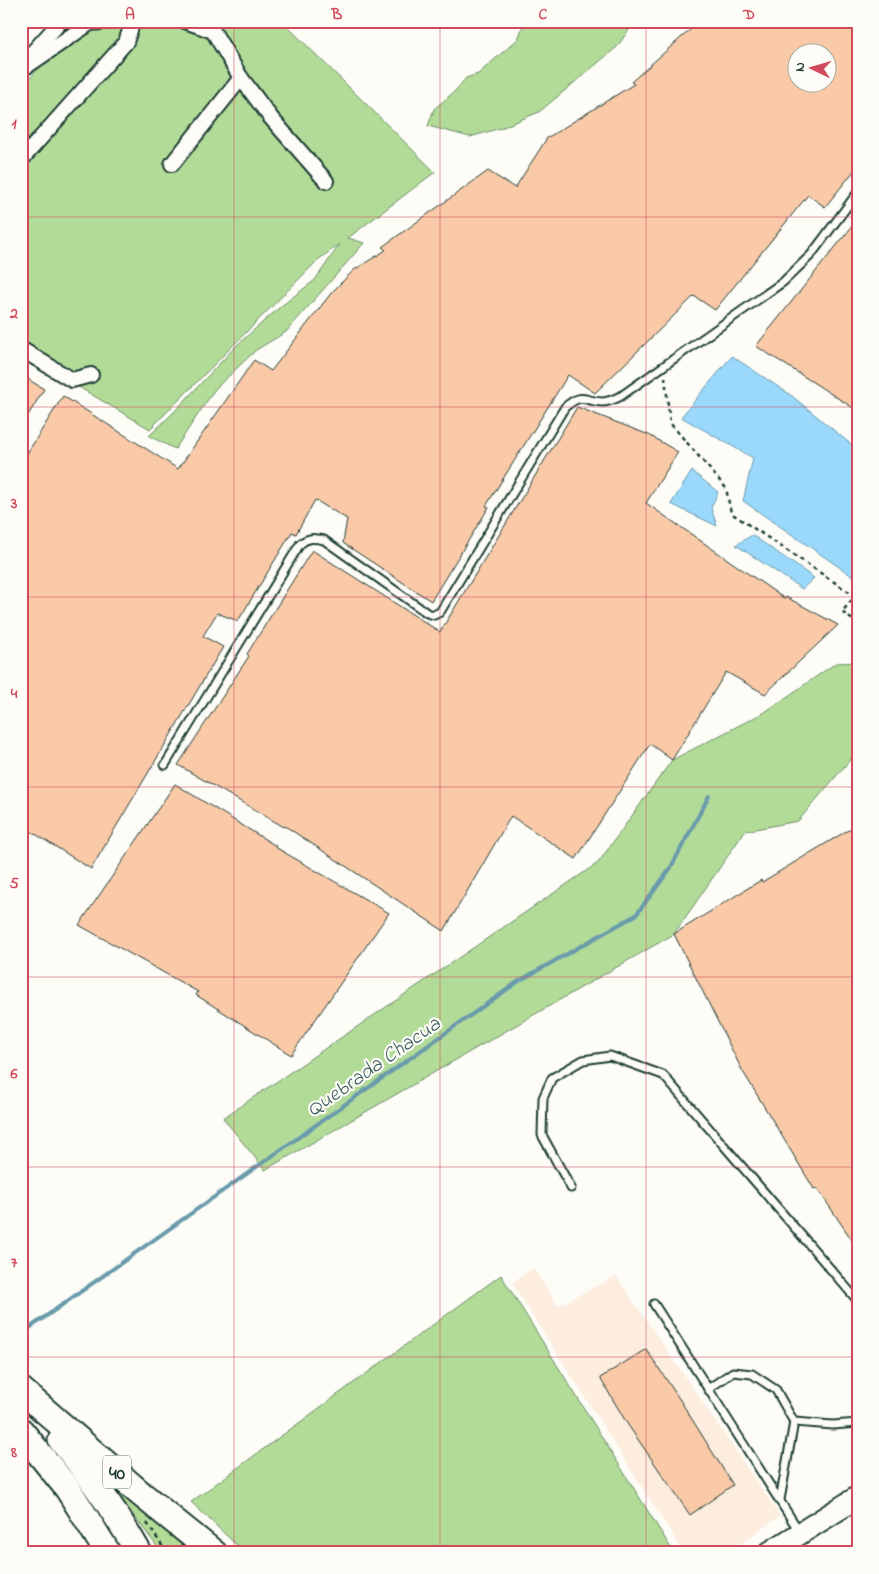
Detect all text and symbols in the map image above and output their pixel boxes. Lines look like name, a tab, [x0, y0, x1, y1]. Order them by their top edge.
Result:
text: A	[125, 3, 135, 27]
text: B	[331, 3, 343, 27]
text: C	[539, 3, 548, 27]
text: D	[742, 3, 755, 27]
north arrow	[786, 42, 836, 92]
text: N	[790, 61, 811, 73]
text: 1	[11, 112, 17, 136]
text: 2	[9, 302, 18, 326]
text: 3	[10, 492, 18, 516]
text: 4	[10, 682, 18, 706]
text: 5	[9, 872, 19, 896]
water label: Quebrada Chacua	[301, 1010, 448, 1125]
text: 6	[9, 1062, 18, 1086]
text: 7	[11, 1251, 18, 1275]
text: 8	[10, 1441, 17, 1465]
road number: 40	[103, 1455, 131, 1488]

